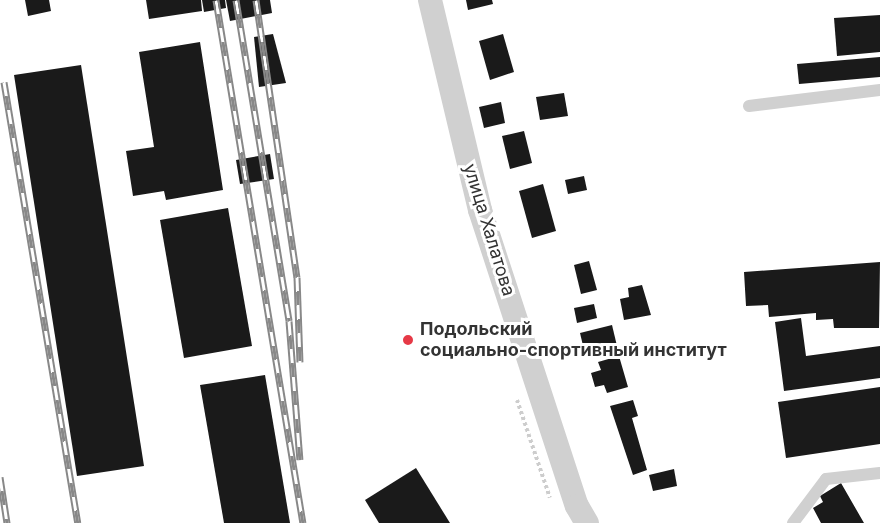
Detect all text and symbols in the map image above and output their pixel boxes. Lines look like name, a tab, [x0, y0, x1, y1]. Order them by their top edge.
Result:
street label: улица Халатова	[459, 161, 519, 299]
place label: Подольский социально-спортивный институт	[420, 319, 727, 362]
marker: Подольский социально-спортивный институт	[401, 333, 415, 347]

